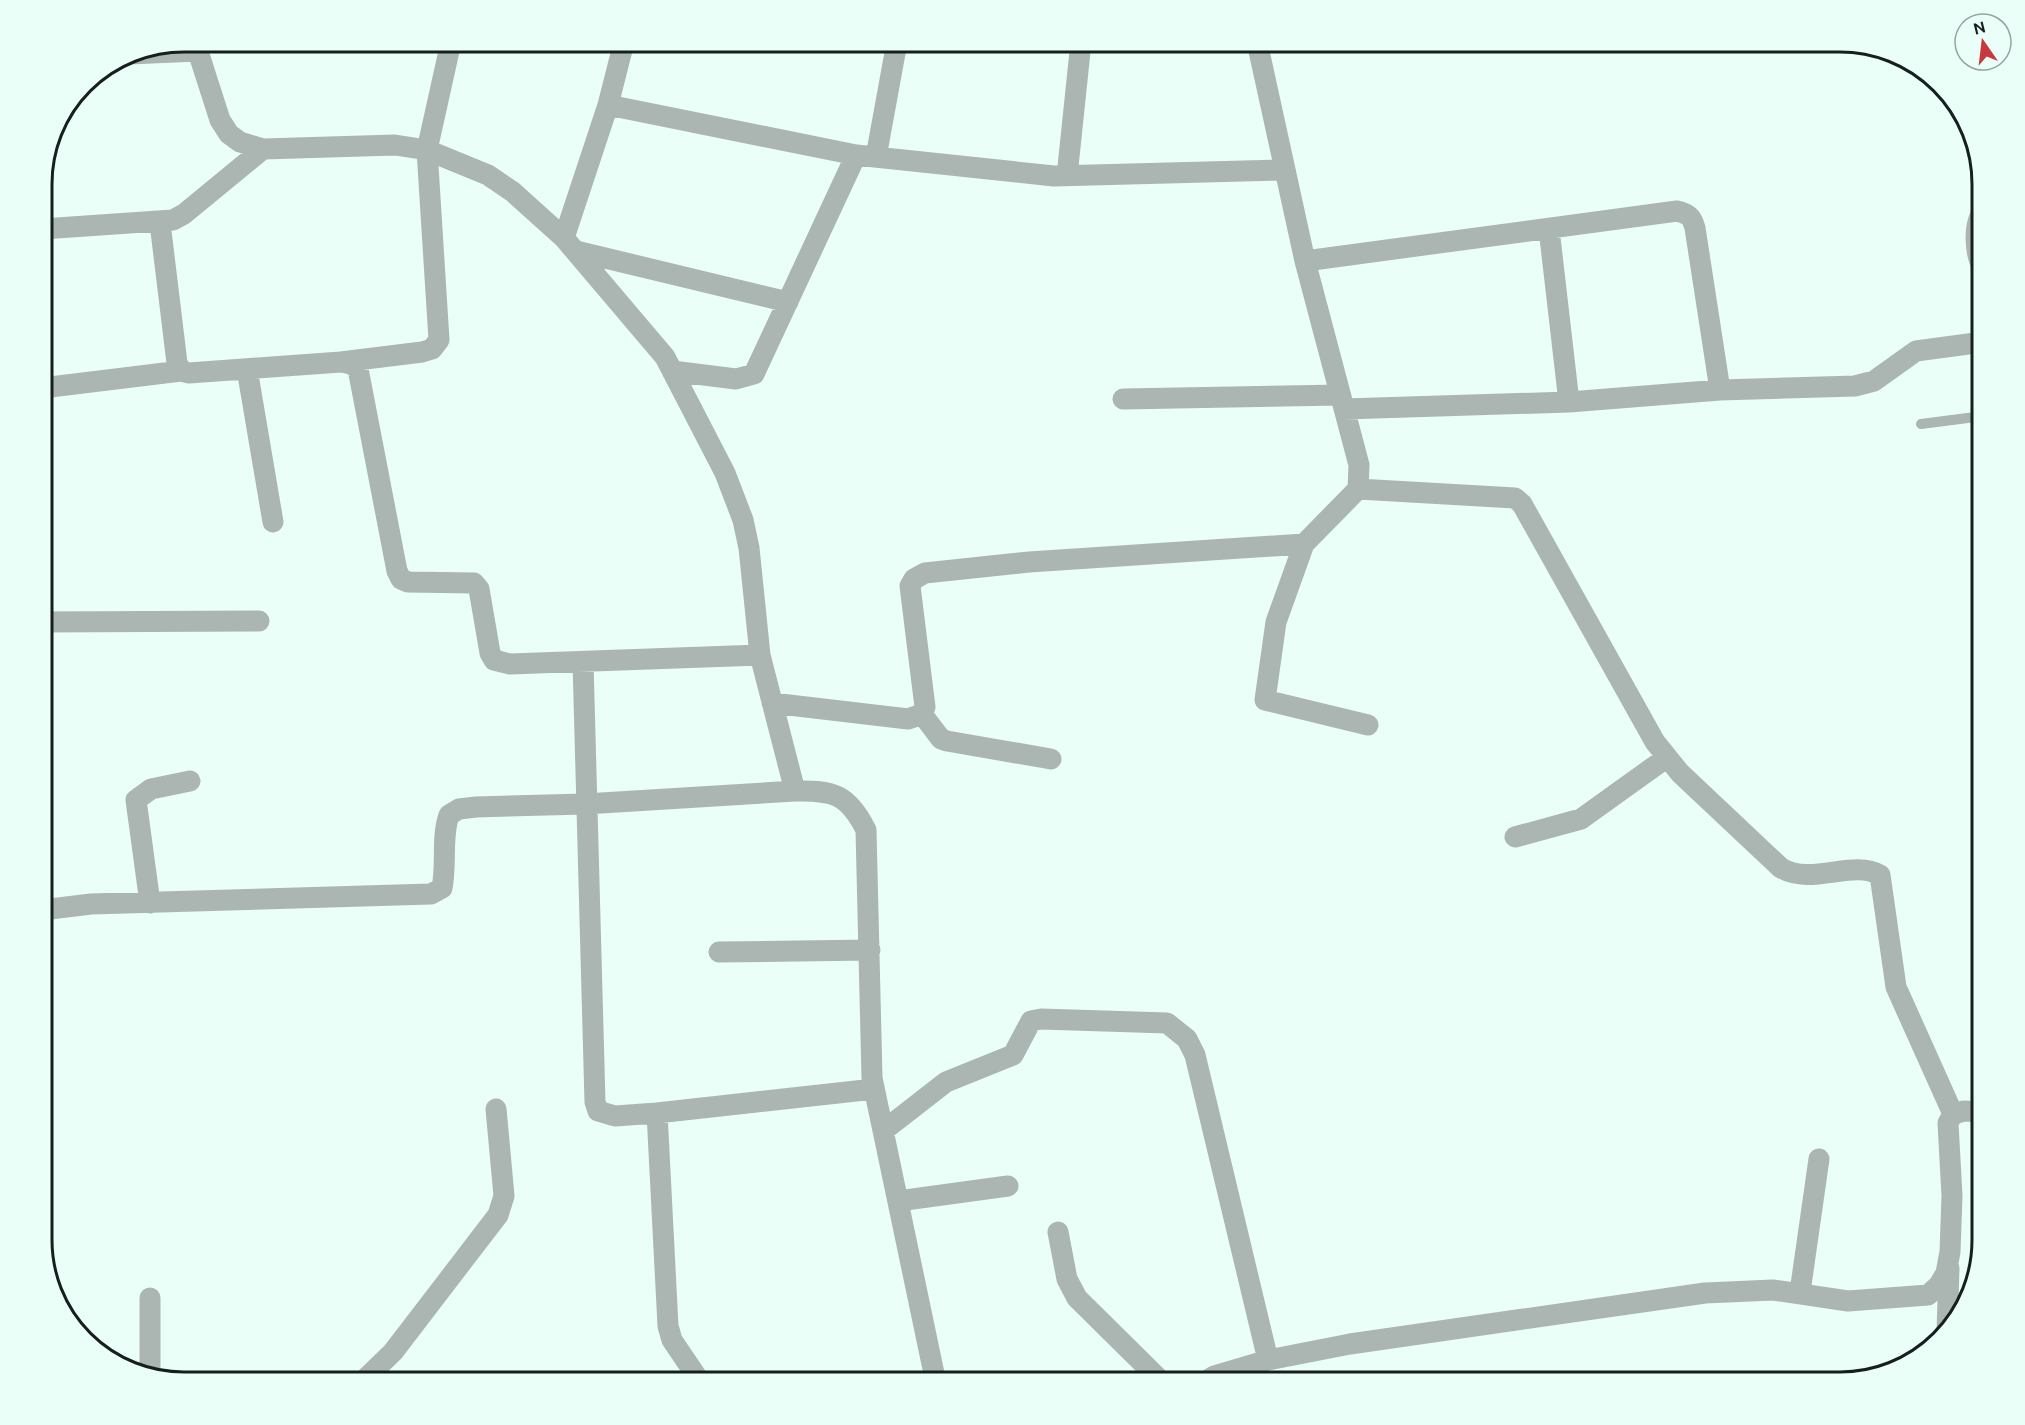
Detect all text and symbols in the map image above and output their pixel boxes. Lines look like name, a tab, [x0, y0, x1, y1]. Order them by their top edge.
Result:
north arrow	[1953, 12, 2013, 72]
text: N	[1971, 17, 1987, 38]

